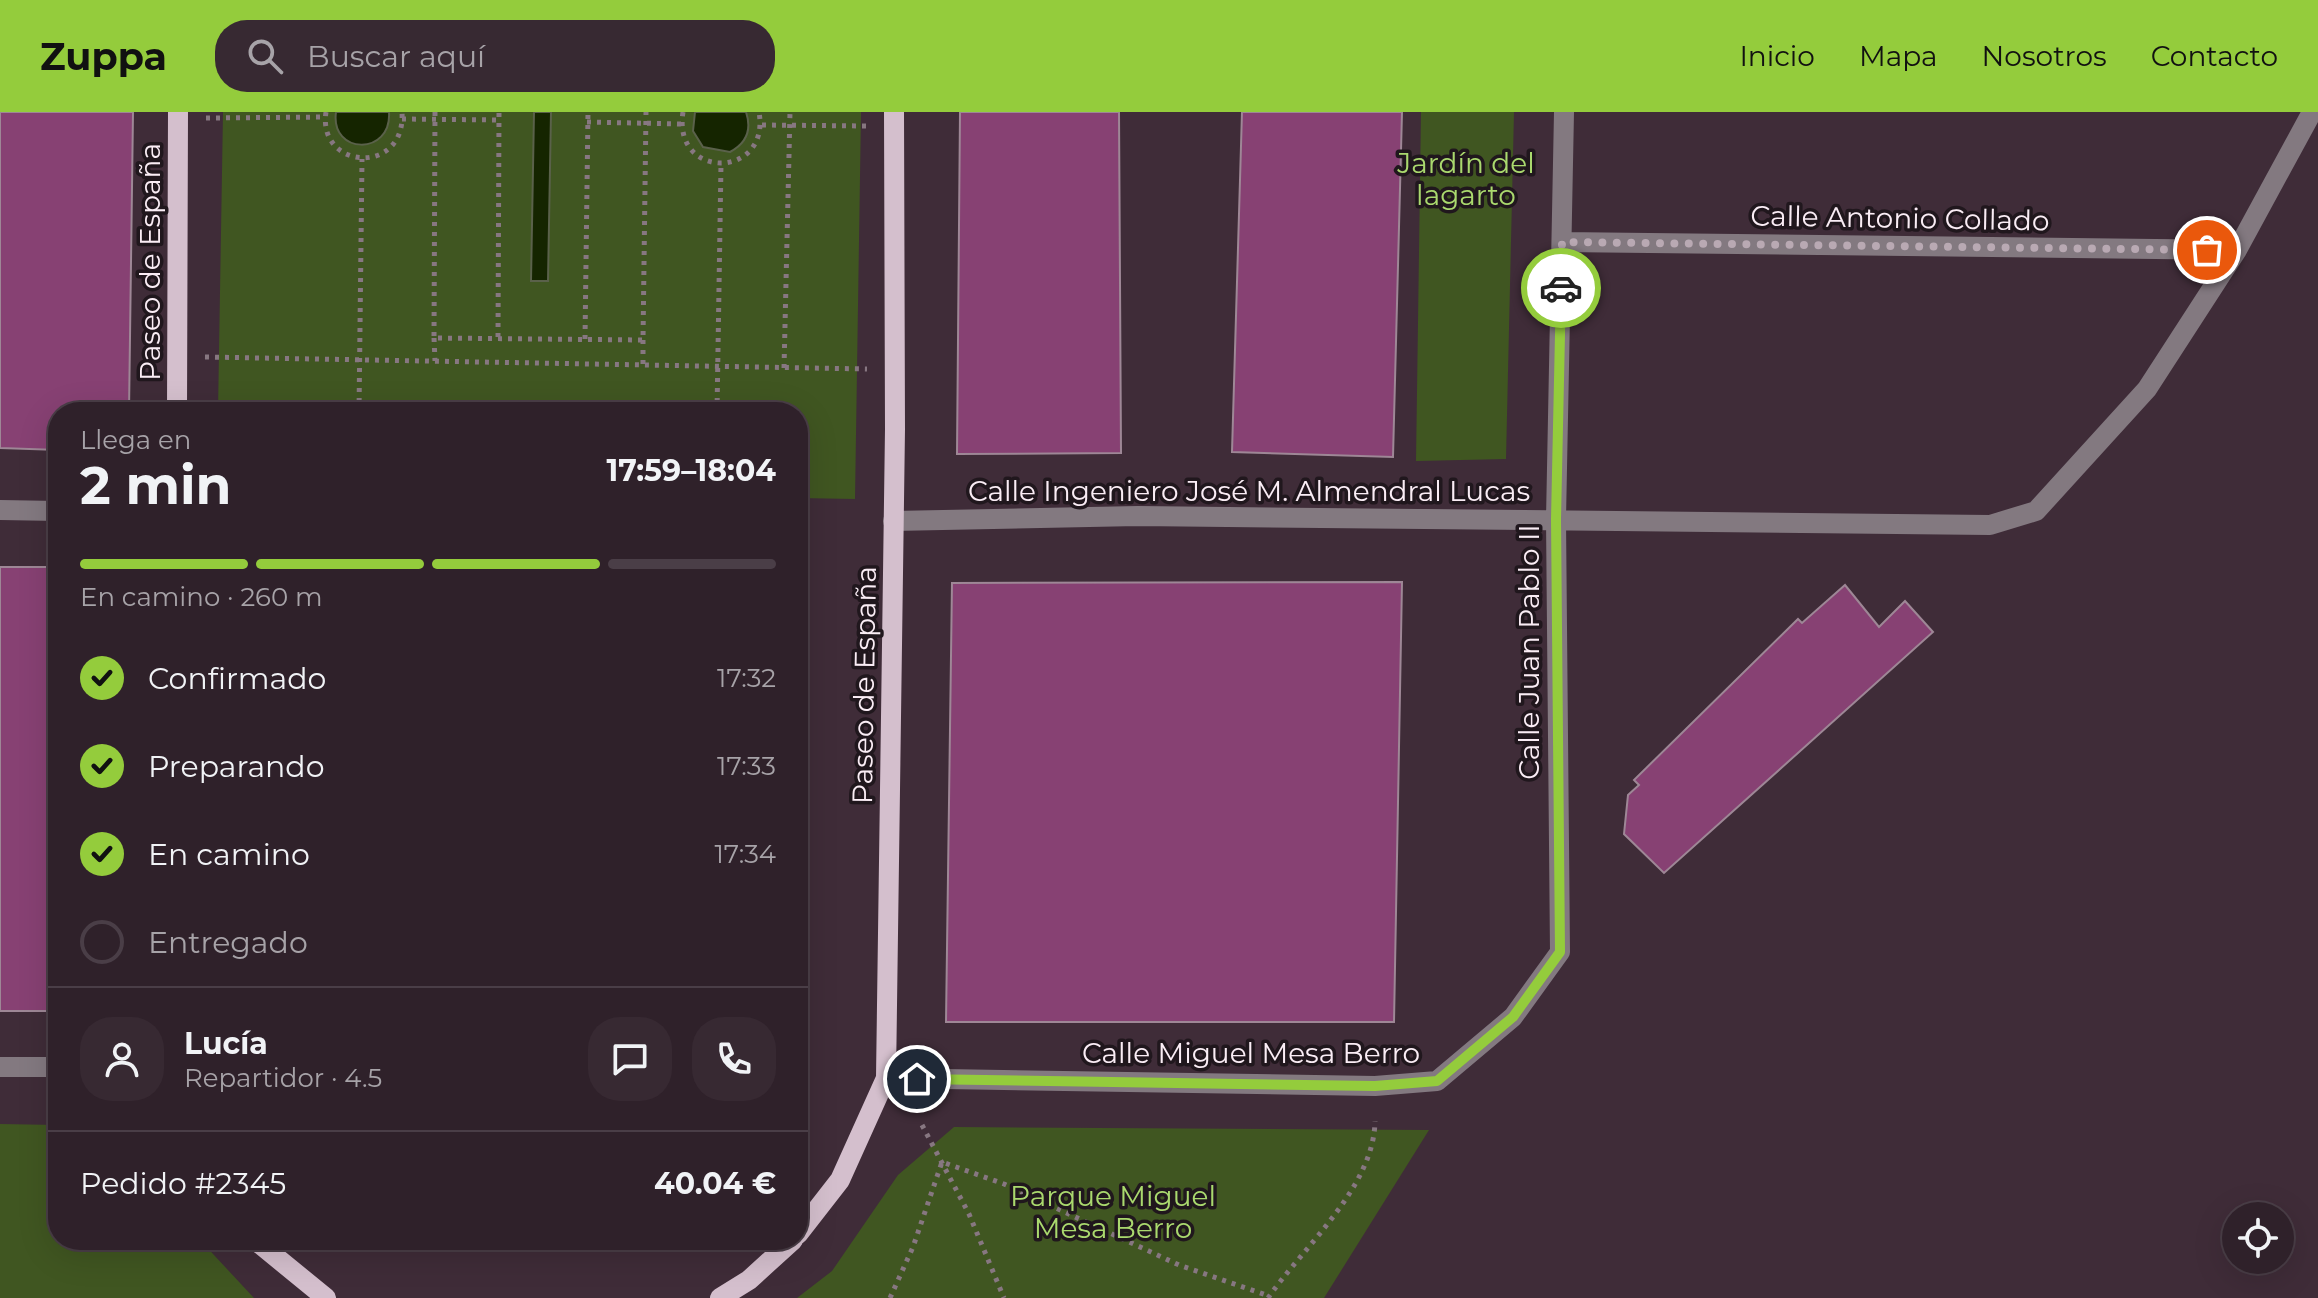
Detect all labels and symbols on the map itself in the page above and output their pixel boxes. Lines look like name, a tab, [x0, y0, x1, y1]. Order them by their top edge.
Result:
street label: Paseo de España	[133, 143, 167, 381]
park label: Jardín del lagarto	[1396, 146, 1535, 212]
street label: Calle Antonio Collado	[1750, 198, 2050, 238]
pin	[2173, 216, 2241, 284]
courier	[1521, 248, 1601, 328]
street label: Calle Ingeniero José M. Almendral Lucas	[968, 474, 1530, 508]
street label: Calle Juan Pablo II	[1512, 524, 1546, 780]
street label: Paseo de España	[845, 566, 883, 804]
street label: Calle Miguel Mesa Berro	[1082, 1036, 1420, 1070]
pin	[883, 1045, 951, 1113]
park label: Parque Miguel Mesa Berro	[1010, 1179, 1216, 1245]

